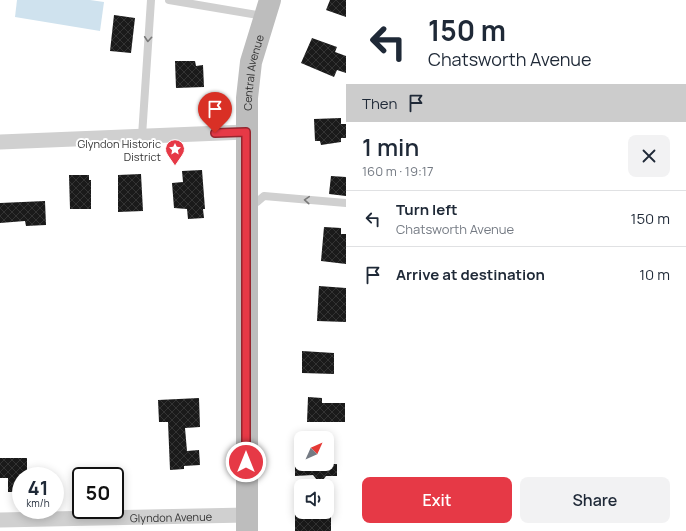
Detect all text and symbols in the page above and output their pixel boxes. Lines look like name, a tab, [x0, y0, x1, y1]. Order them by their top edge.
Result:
text: 150 m	[428, 11, 506, 49]
icon: left	[362, 16, 414, 68]
street label: Central Avenue	[240, 32, 267, 111]
one-way arrow	[144, 36, 153, 42]
text: Chatsworth Avenue	[428, 47, 592, 71]
pin	[198, 92, 232, 133]
icon: arrive	[405, 92, 427, 114]
text: Then	[362, 93, 397, 114]
icon: arrive	[204, 98, 226, 120]
text: 1 min	[362, 130, 419, 163]
button: close	[628, 135, 670, 177]
place label: Glyndon Historic District	[77, 136, 161, 164]
place icon: Glyndon Historic District	[164, 138, 186, 166]
text: 160 m · 19:17	[362, 162, 433, 180]
one-way arrow	[304, 195, 310, 204]
text: Turn left	[396, 199, 458, 220]
icon: left	[362, 208, 384, 230]
text: 150 m	[631, 208, 670, 229]
text: Chatsworth Avenue	[396, 220, 514, 238]
icon: arrive	[362, 264, 384, 286]
text: Arrive at destination	[396, 264, 545, 285]
text: 10 m	[639, 264, 670, 285]
north arrow	[294, 431, 334, 471]
map controls	[294, 431, 334, 519]
position arrow	[225, 441, 267, 483]
speed limit sign: 50	[72, 467, 124, 519]
text: 41	[28, 474, 48, 501]
button: Exit	[362, 477, 512, 523]
button: Share	[520, 477, 670, 523]
button: sound	[294, 479, 334, 519]
text: km/h	[26, 496, 50, 510]
street label: Glyndon Avenue	[130, 508, 213, 525]

